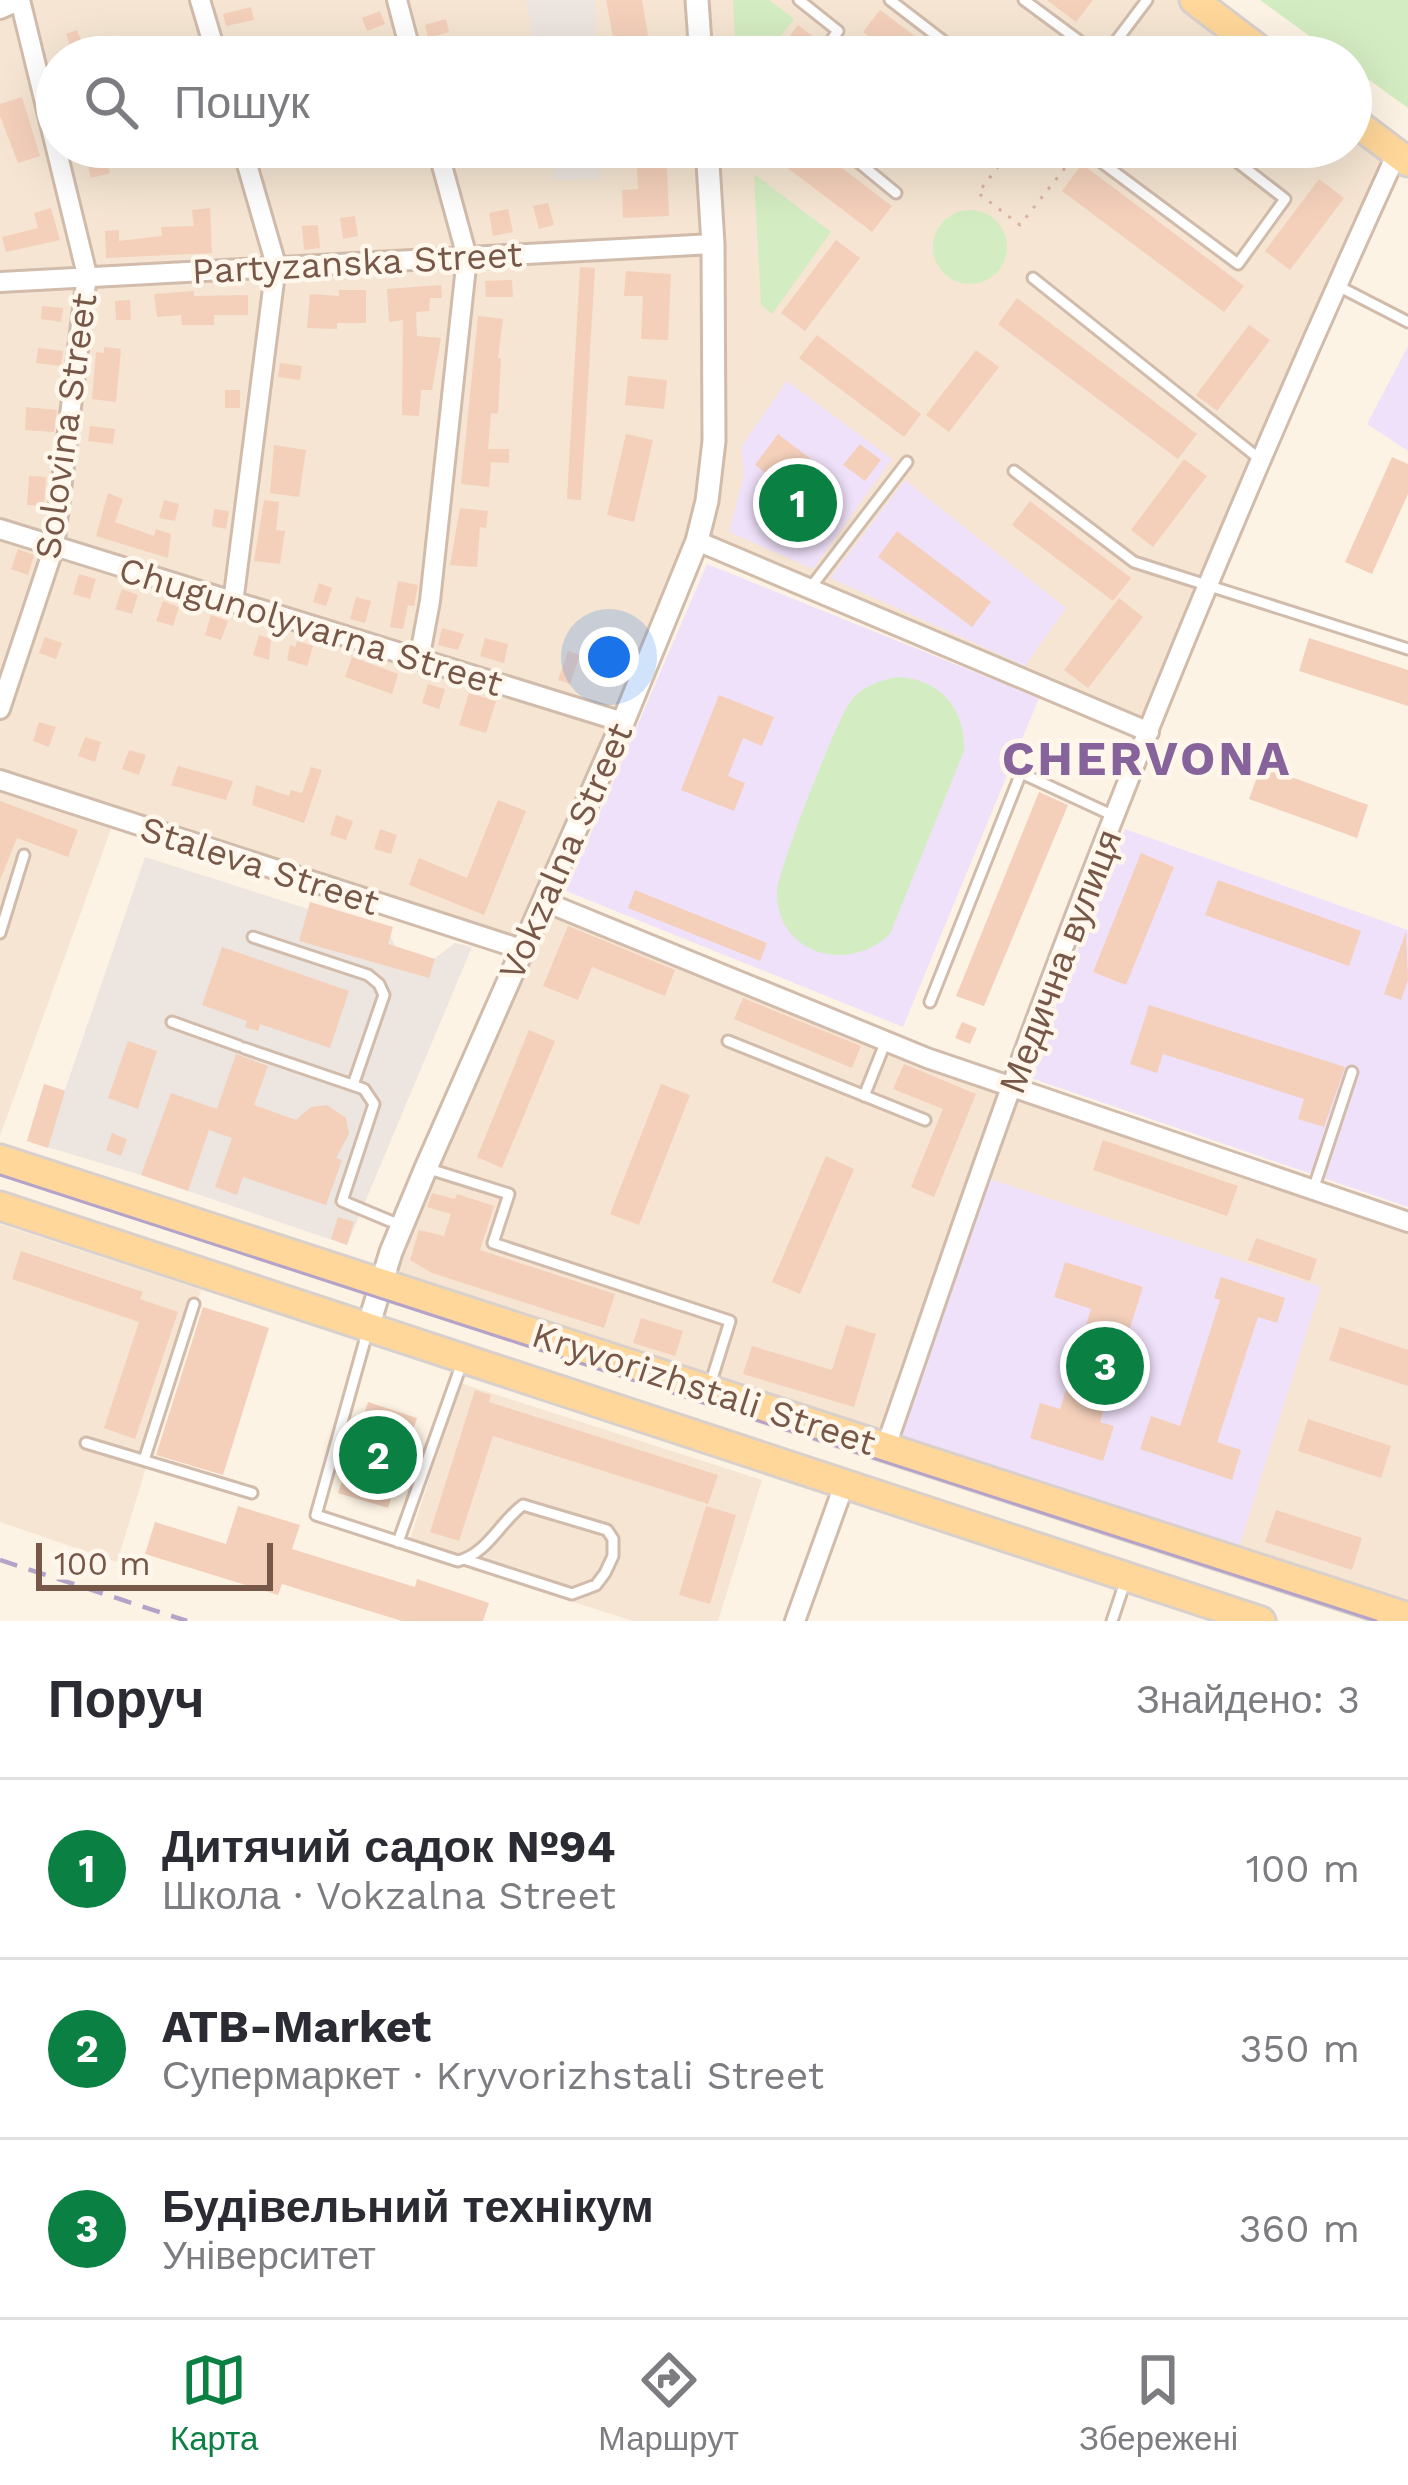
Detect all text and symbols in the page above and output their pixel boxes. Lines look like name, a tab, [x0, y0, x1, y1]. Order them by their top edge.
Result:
search box	[36, 36, 1372, 168]
icon: search	[78, 69, 144, 135]
text: Пошук	[174, 76, 310, 129]
street label: Partyzanska Street	[191, 233, 523, 293]
street label: Solovina Street	[27, 290, 105, 562]
pin: 1	[759, 458, 837, 548]
street label: Chugunolyvarna Street	[114, 549, 508, 705]
your location	[579, 627, 639, 687]
street label: Vokzalna Street	[490, 716, 641, 986]
district label: CHERVONA	[1002, 730, 1292, 787]
street label: Staleva Street	[135, 808, 384, 924]
street label: Медична вулиця	[991, 824, 1130, 1099]
street label: Kryvorizhstali Street	[527, 1314, 881, 1464]
pin: 3	[1066, 1321, 1144, 1411]
pin: 2	[339, 1410, 417, 1500]
scale bar	[36, 1537, 273, 1590]
text: 100 m	[54, 1544, 151, 1583]
text: Поруч	[48, 1670, 204, 1729]
text: Знайдено: 3	[1136, 1677, 1360, 1722]
text: Дитячий садок №94	[162, 1820, 616, 1873]
text: 1	[79, 1846, 95, 1891]
text: 100 m	[1246, 1846, 1360, 1891]
text: Школа · Vokzalna Street	[162, 1873, 616, 1918]
text: ATB-Market	[162, 2000, 431, 2053]
text: 2	[75, 2026, 99, 2071]
text: 350 m	[1240, 2026, 1360, 2071]
text: Супермаркет · Kryvorizhstali Street	[162, 2053, 824, 2098]
text: Будівельний технікум	[162, 2180, 654, 2233]
text: 3	[75, 2206, 99, 2251]
text: 360 m	[1239, 2206, 1360, 2251]
text: Університет	[162, 2233, 376, 2278]
tab: Карта	[170, 2347, 258, 2458]
tab: Маршрут	[598, 2347, 739, 2458]
tab: Збережені	[1079, 2347, 1238, 2458]

